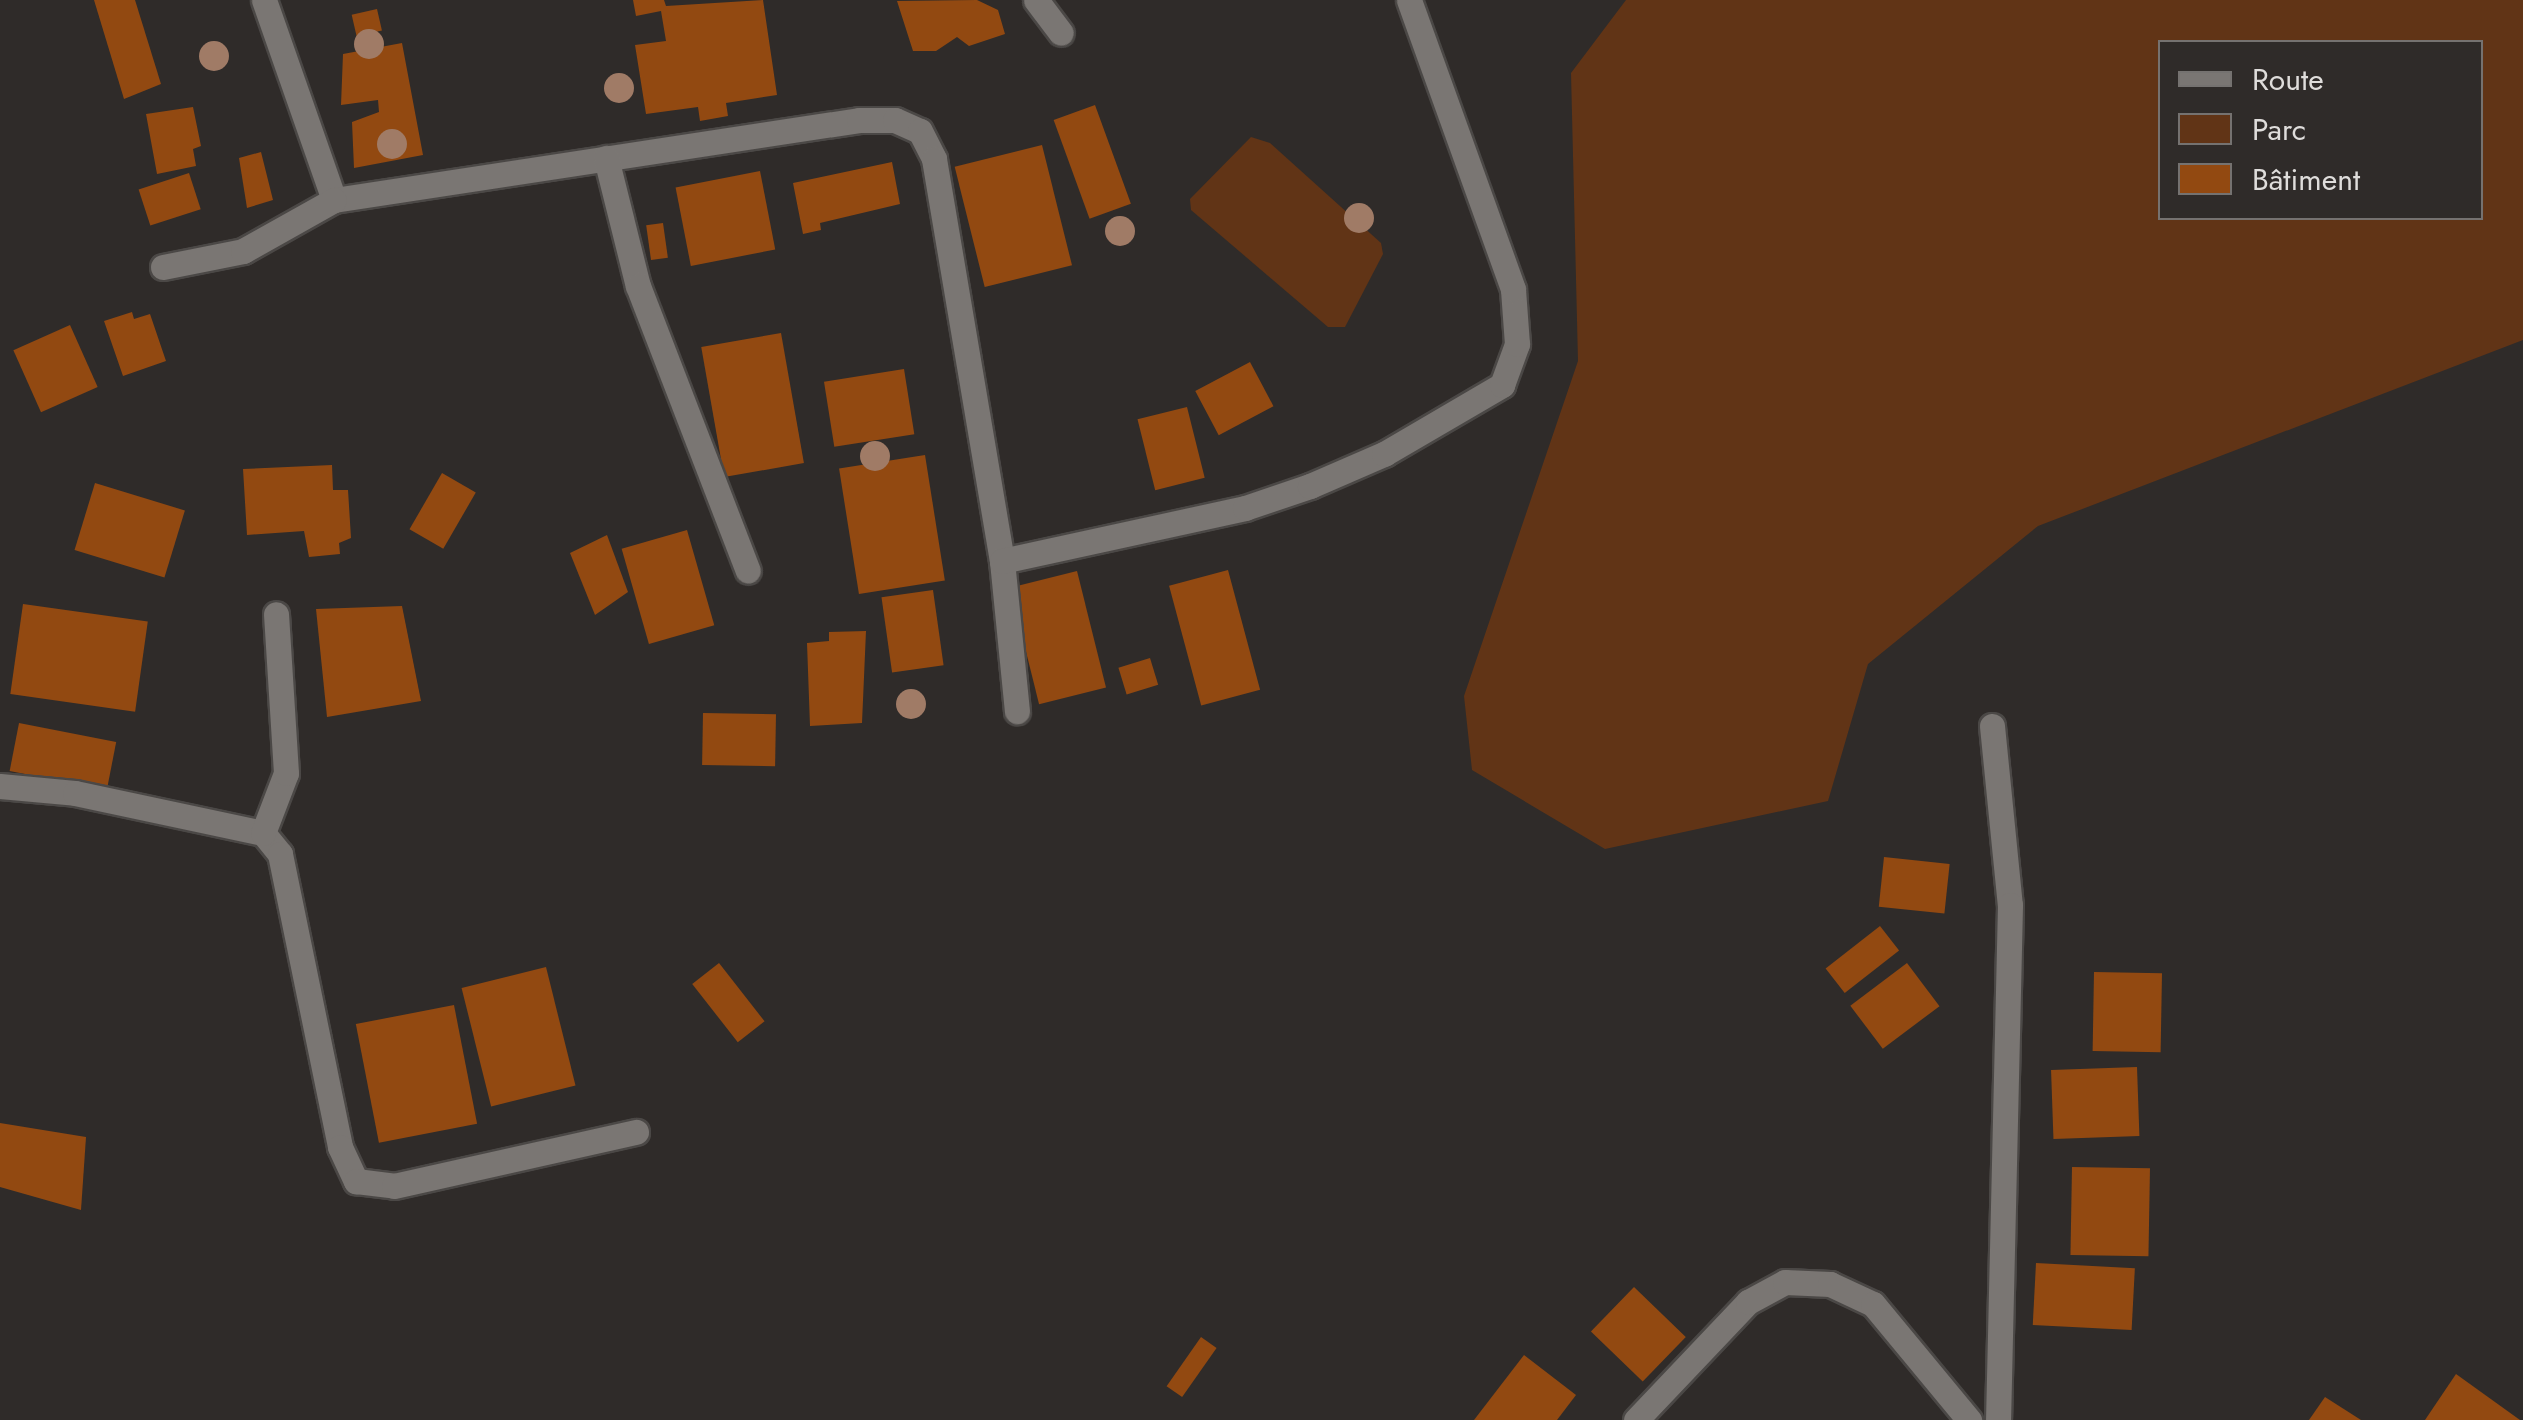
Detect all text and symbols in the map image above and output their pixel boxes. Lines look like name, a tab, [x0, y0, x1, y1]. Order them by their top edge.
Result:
legend	[2158, 40, 2483, 220]
text: Route	[2252, 58, 2324, 101]
text: Parc	[2252, 108, 2306, 151]
text: Bâtiment	[2252, 158, 2360, 201]

